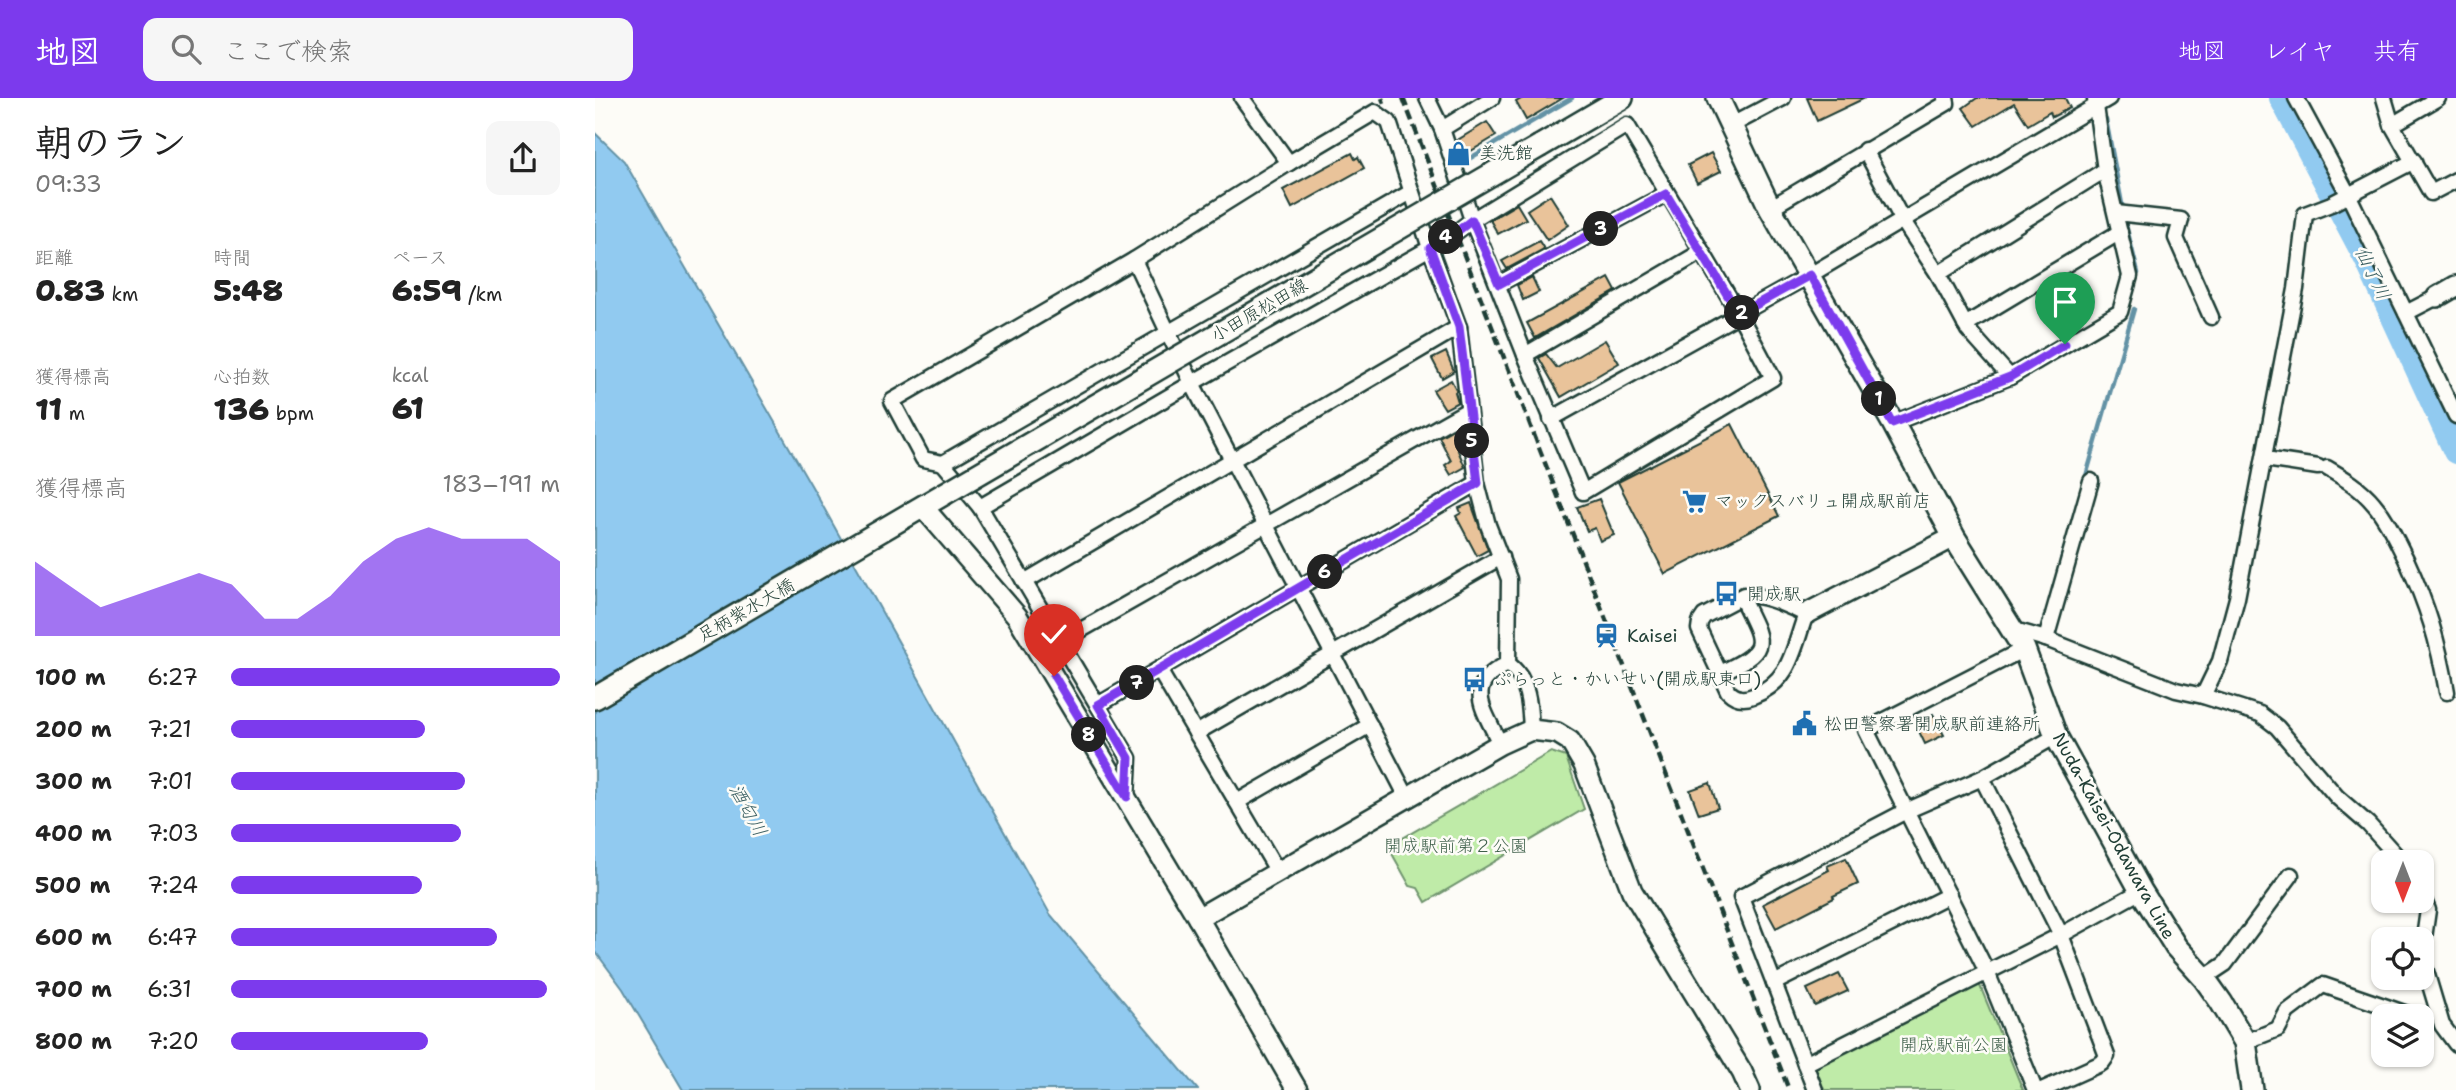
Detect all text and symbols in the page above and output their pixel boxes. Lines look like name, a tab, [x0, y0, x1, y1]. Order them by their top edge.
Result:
search box	[143, 18, 633, 81]
text: 地図	[35, 29, 101, 74]
icon: search	[167, 30, 205, 68]
text: ここで検索	[223, 33, 353, 68]
text: 地図	[2178, 35, 2226, 67]
text: レイヤ	[2264, 35, 2335, 67]
text: 共有	[2373, 35, 2421, 67]
text: 朝のラン	[35, 117, 187, 168]
button: share	[486, 121, 560, 195]
shop icon: 美洗館	[1445, 139, 1473, 167]
place label: 美洗館	[1479, 141, 1533, 165]
text: 09:33	[35, 169, 102, 199]
pin: 3	[1583, 212, 1619, 246]
text: 3	[1594, 216, 1607, 241]
pin: 4	[1429, 220, 1463, 254]
text: 4	[1439, 224, 1452, 249]
water label: 仙了川	[2349, 242, 2397, 304]
text: 距離	[35, 245, 73, 270]
text: 時間	[213, 245, 251, 270]
text: ペース	[392, 245, 448, 270]
text: 0.83	[35, 270, 105, 311]
text: 5:48	[213, 270, 283, 311]
text: 6:59	[392, 270, 462, 311]
pin	[2035, 272, 2095, 344]
street label: 小田原松田線	[1206, 273, 1312, 347]
text: km	[105, 282, 138, 307]
text: /km	[462, 282, 502, 307]
icon: arrive	[2046, 283, 2084, 321]
pin: 2	[1725, 296, 1759, 330]
text: 2	[1735, 300, 1748, 325]
text: kcal	[392, 363, 429, 388]
text: 獲得標高	[35, 364, 111, 389]
text: 心拍数	[213, 364, 270, 389]
pin: 1	[1861, 382, 1897, 416]
text: 1	[1874, 386, 1883, 411]
text: 61	[392, 388, 424, 429]
text: 11	[35, 389, 62, 430]
text: 136	[213, 389, 269, 430]
text: m	[62, 401, 85, 426]
text: bpm	[269, 401, 314, 426]
pin: 5	[1455, 424, 1489, 458]
text: 5	[1466, 428, 1477, 453]
text: 183–191 m	[442, 469, 560, 499]
text: 獲得標高	[35, 473, 127, 503]
supermarket icon: マックスバリュ開成駅前店	[1681, 487, 1709, 515]
place label: マックスバリュ開成駅前店	[1715, 489, 1931, 513]
pin: 6	[1307, 554, 1343, 589]
text: 6	[1318, 559, 1331, 584]
street label: 足柄紫水大橋	[693, 573, 799, 647]
bus stop icon: 開成駅	[1713, 580, 1741, 608]
place label: 開成駅	[1747, 582, 1801, 606]
pin	[1024, 604, 1084, 676]
icon: check	[1035, 615, 1073, 653]
station icon: Kaisei	[1593, 622, 1621, 650]
place label: Kaisei	[1627, 624, 1678, 648]
text: 100 m	[35, 662, 106, 692]
text: 6:27	[147, 662, 198, 692]
bus stop icon: ぷらっと・かいせい(開成駅東口)	[1460, 665, 1488, 693]
pin: 7	[1119, 666, 1155, 700]
place label: ぷらっと・かいせい(開成駅東口)	[1494, 667, 1761, 691]
text: 7	[1130, 670, 1143, 695]
public building icon: 松田警察署開成駅前連絡所	[1790, 710, 1818, 738]
place label: 松田警察署開成駅前連絡所	[1824, 712, 2040, 736]
text: 200 m	[35, 714, 112, 744]
text: 7:21	[147, 714, 192, 744]
pin: 8	[1071, 718, 1107, 752]
text: 8	[1082, 722, 1095, 747]
street label: Nuda-Kaisei-Odawara Line	[2047, 728, 2181, 944]
text: 300 m	[35, 766, 112, 796]
text: 7:01	[147, 766, 193, 796]
water label: 酒匂川	[723, 779, 773, 841]
text: 400 m	[35, 818, 112, 848]
text: 7:03	[147, 818, 199, 848]
park label: 開成駅前第２公園	[1384, 834, 1528, 858]
north arrow	[2371, 850, 2434, 914]
map controls	[2371, 850, 2434, 1067]
text: 500 m	[35, 870, 110, 900]
text: 7:24	[147, 870, 198, 900]
text: 600 m	[35, 922, 112, 952]
text: 6:47	[147, 922, 198, 952]
button: locate	[2371, 927, 2434, 990]
text: 700 m	[35, 974, 112, 1004]
text: 6:31	[147, 974, 192, 1004]
button: layers	[2371, 1004, 2434, 1067]
text: 800 m	[35, 1026, 112, 1056]
text: 7:20	[147, 1026, 199, 1056]
park label: 開成駅前公園	[1900, 1033, 2008, 1057]

